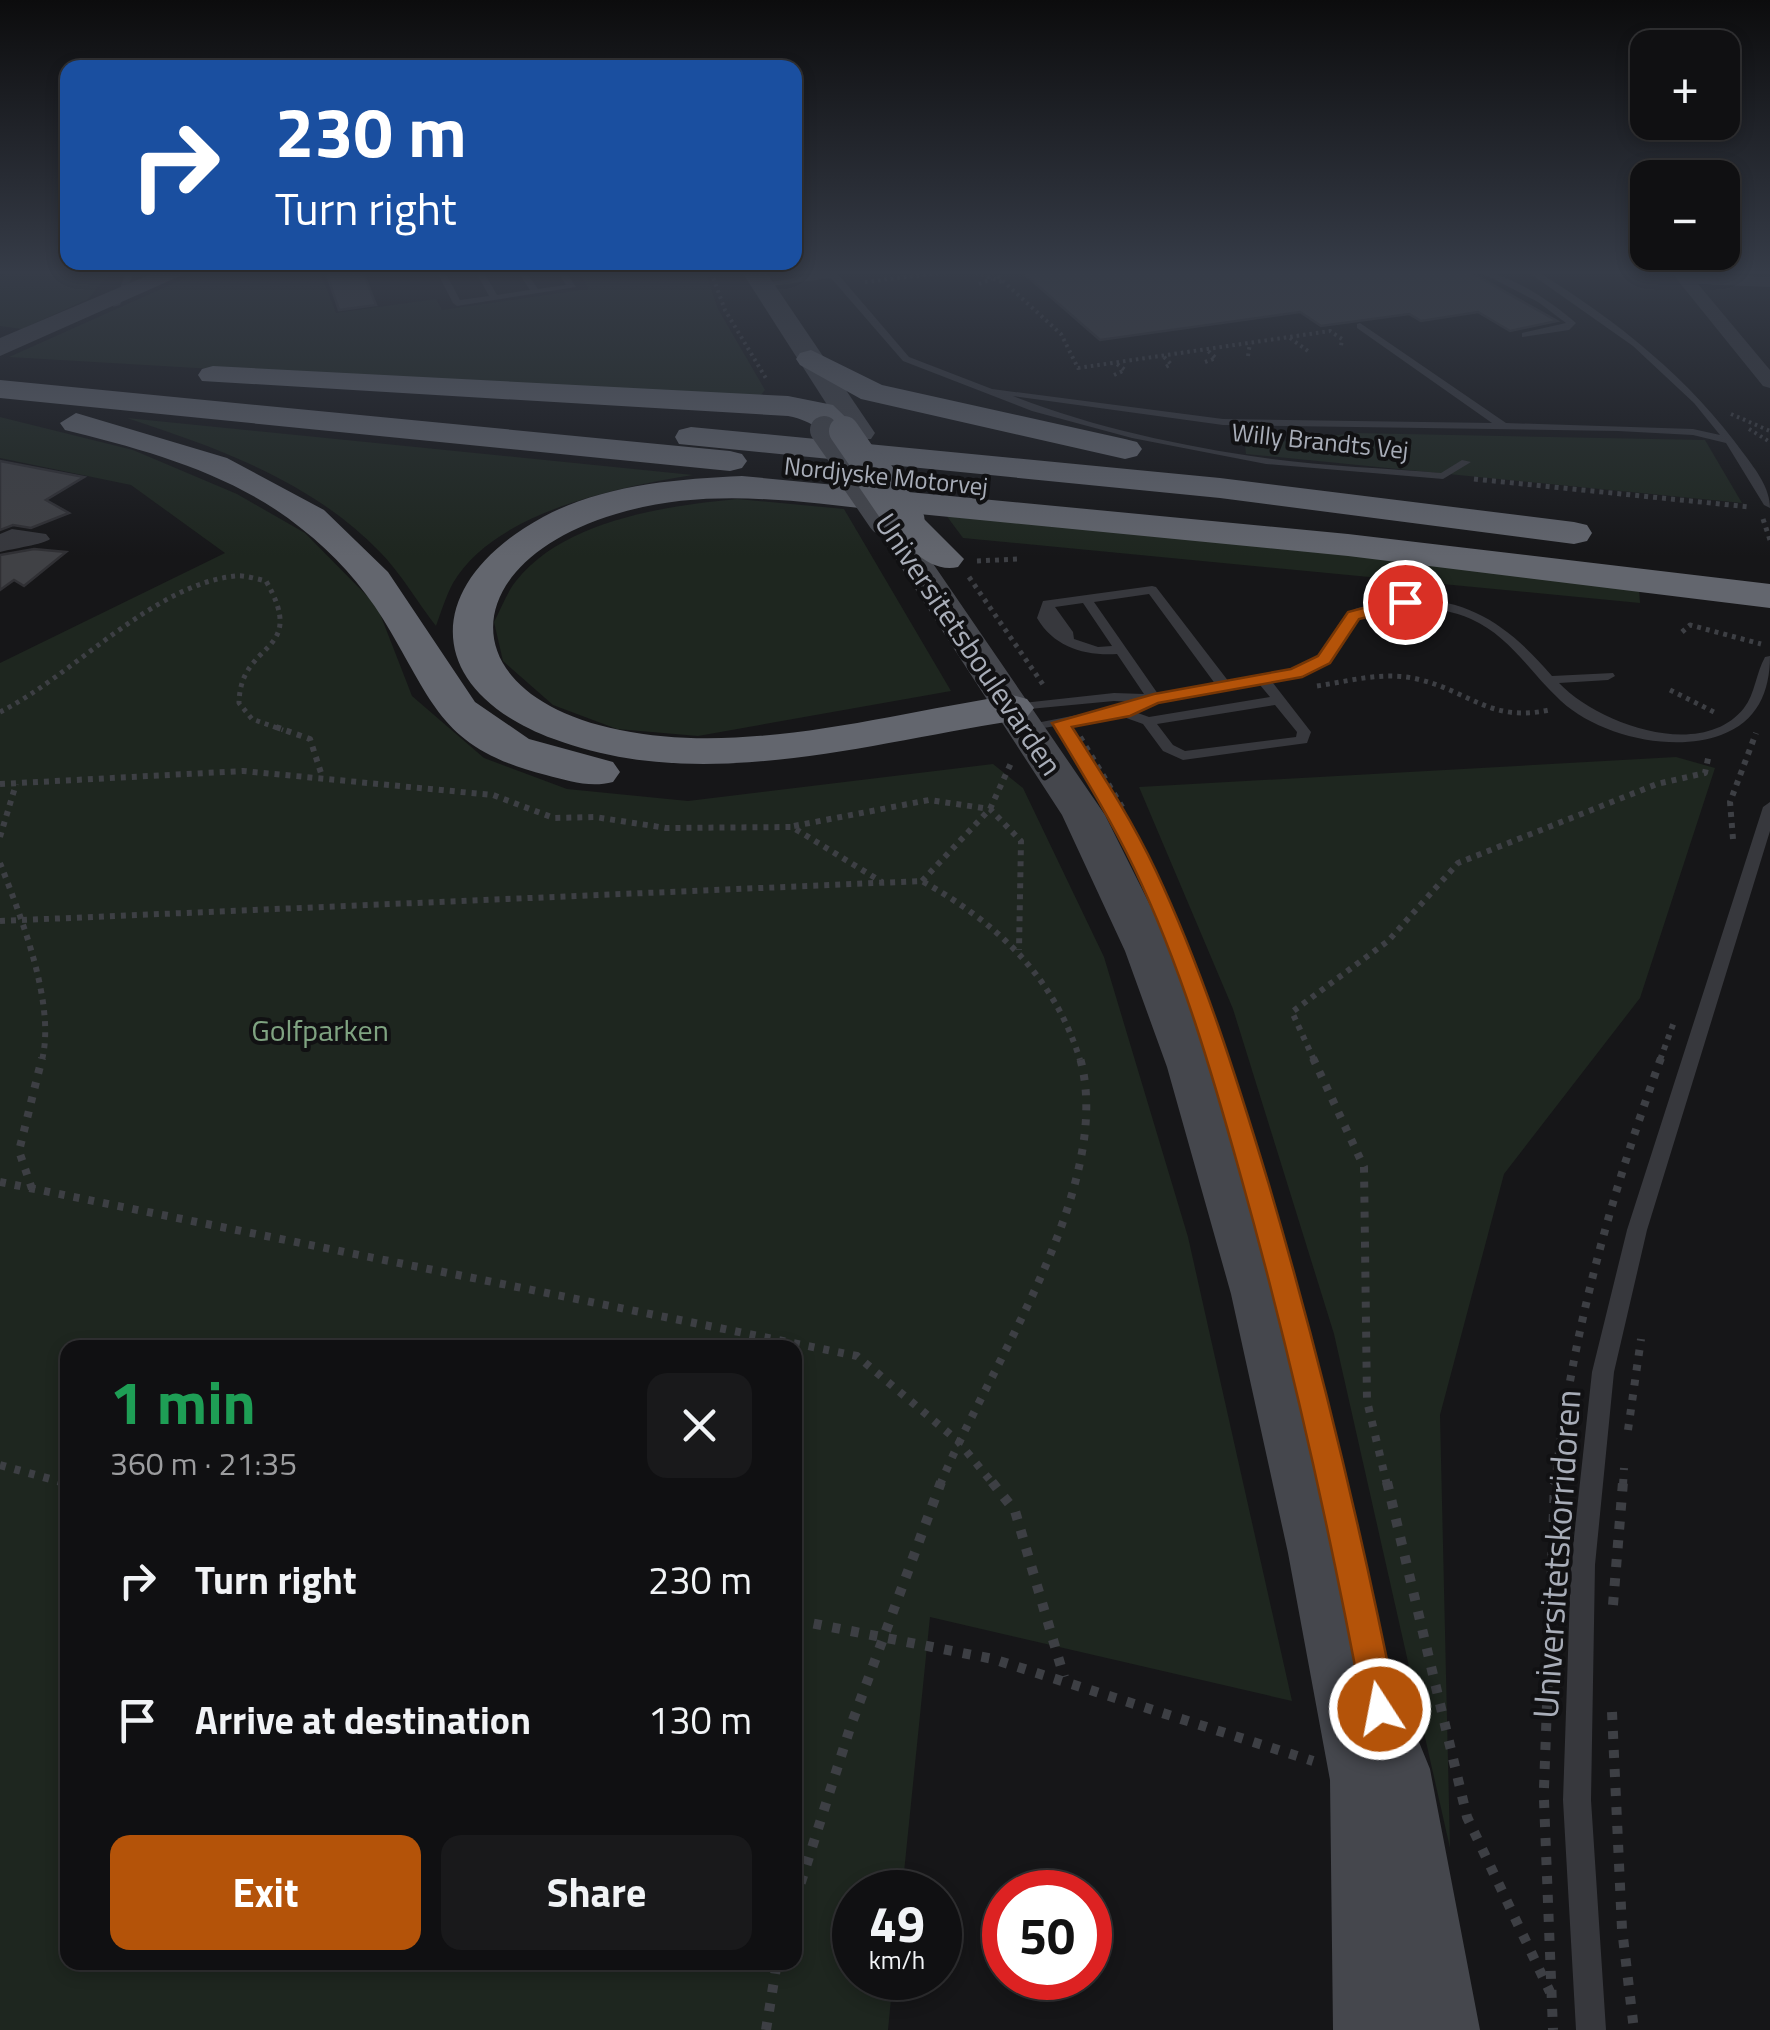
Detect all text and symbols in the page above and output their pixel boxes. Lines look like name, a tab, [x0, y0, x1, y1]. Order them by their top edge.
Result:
map controls	[1630, 30, 1740, 270]
button: +	[1630, 30, 1740, 140]
text: 230 m	[275, 78, 467, 184]
icon: right	[110, 100, 240, 230]
button: −	[1630, 160, 1740, 270]
text: Turn right	[275, 174, 457, 242]
street label: Willy Brandts Vej	[1230, 413, 1410, 469]
street label: Nordjyske Motorvej	[782, 446, 990, 506]
street label: Universitetsboulevarden	[864, 503, 1074, 785]
pin	[1363, 560, 1448, 645]
icon: arrive	[1378, 575, 1433, 630]
park label: Golfparken	[251, 1007, 389, 1053]
text: 1 min	[110, 1356, 256, 1447]
button: close	[647, 1373, 752, 1478]
street label: Universitetskorridoren	[1518, 1388, 1594, 1720]
text: 360 m · 21:35	[110, 1439, 297, 1487]
text: Turn right	[195, 1551, 357, 1609]
text: 230 m	[648, 1551, 752, 1609]
icon: right	[110, 1553, 165, 1608]
position arrow	[1328, 1657, 1432, 1761]
text: Arrive at destination	[195, 1691, 531, 1749]
text: 130 m	[648, 1691, 752, 1749]
icon: arrive	[110, 1693, 165, 1748]
button: Exit	[110, 1835, 421, 1950]
button: Share	[441, 1835, 752, 1950]
speed limit sign: 50	[982, 1870, 1112, 2000]
text: 49	[869, 1885, 925, 1961]
text: km/h	[869, 1941, 925, 1979]

